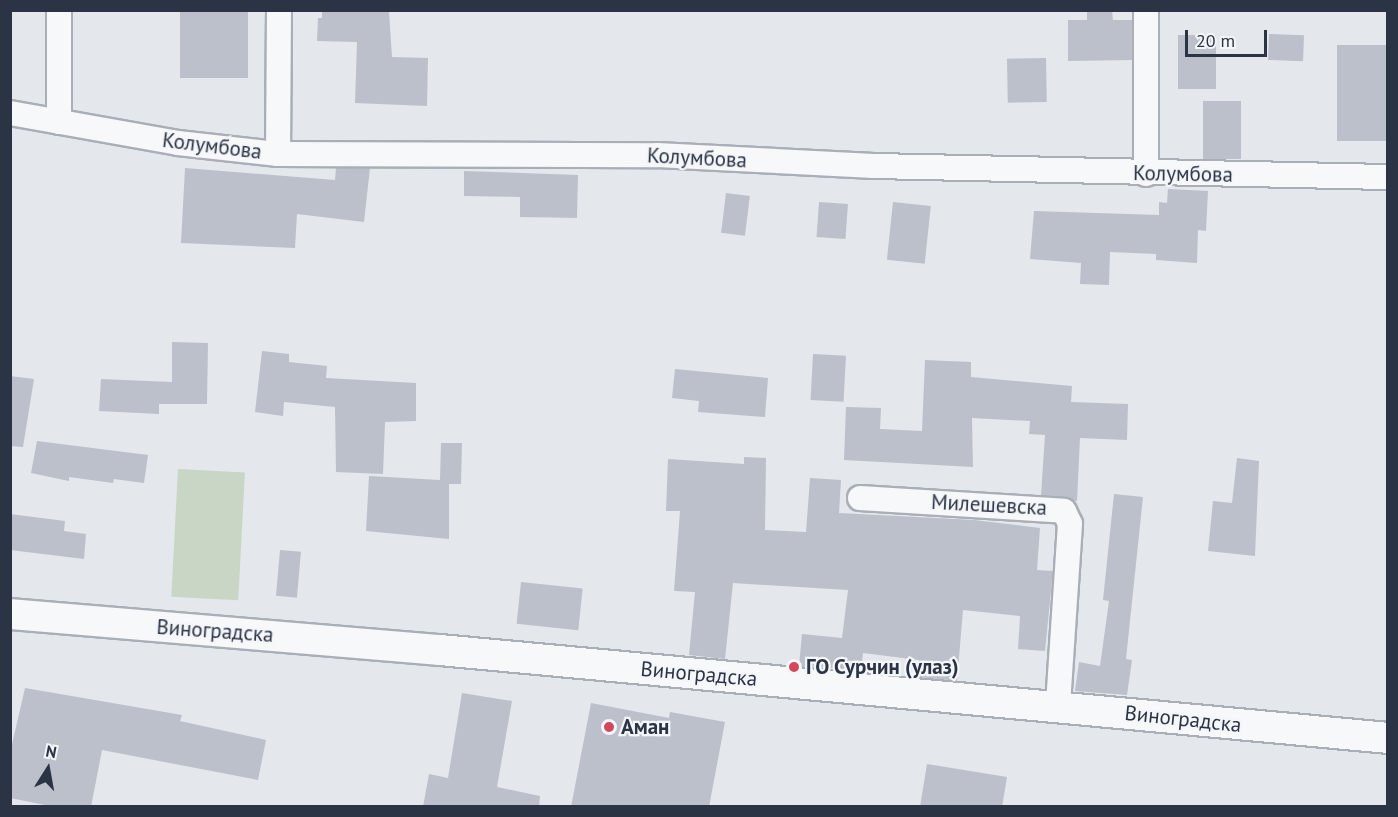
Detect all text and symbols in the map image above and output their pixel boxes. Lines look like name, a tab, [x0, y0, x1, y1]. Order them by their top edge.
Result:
scale bar	[1188, 18, 1270, 56]
text: 20 m	[1196, 29, 1235, 52]
street label: Колумбова	[161, 127, 263, 165]
street label: Колумбова	[646, 143, 748, 173]
street label: Колумбова	[1133, 161, 1233, 187]
street label: Милешевска	[931, 489, 1047, 521]
street label: Виноградска	[156, 614, 274, 648]
place label: ГО Сурчин (улаз)	[806, 654, 959, 680]
street label: Виноградска	[640, 656, 758, 692]
marker: ГО Сурчин (улаз)	[787, 660, 801, 674]
street label: Виноградска	[1123, 700, 1243, 738]
place label: Аман	[621, 714, 669, 740]
marker: Аман	[602, 720, 616, 734]
north arrow	[18, 739, 78, 799]
text: N	[44, 741, 58, 762]

